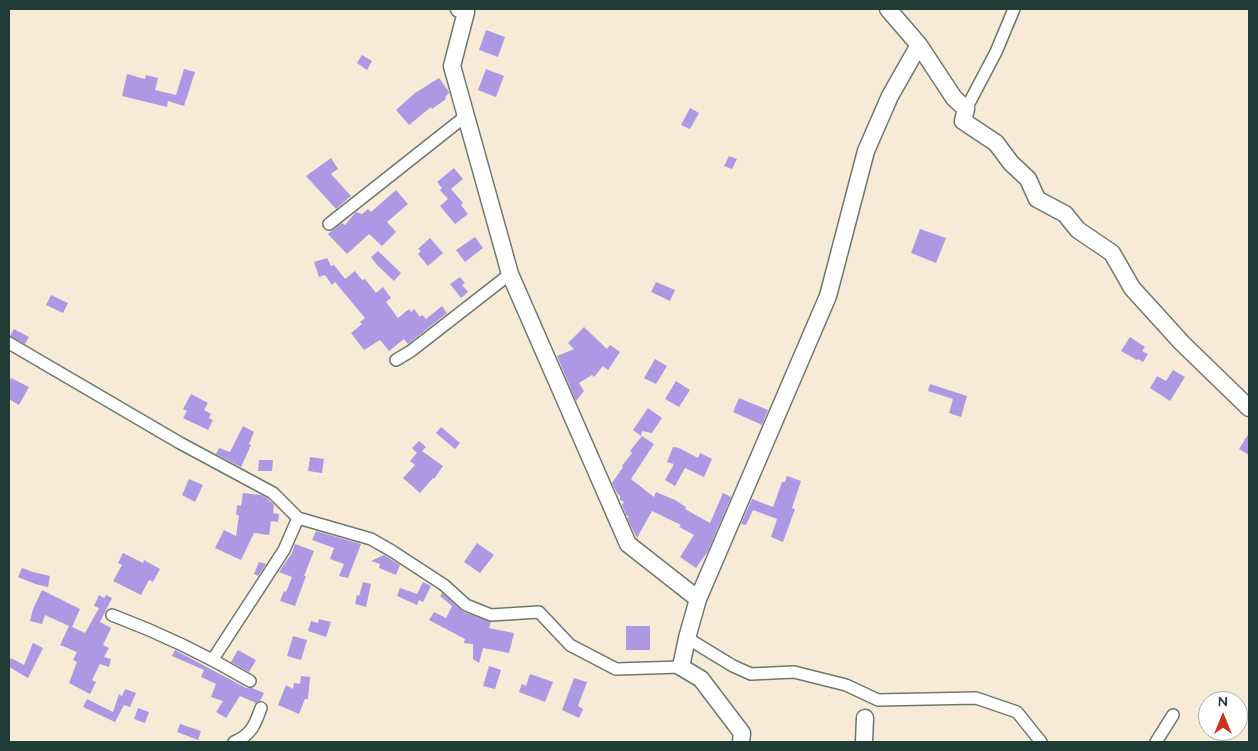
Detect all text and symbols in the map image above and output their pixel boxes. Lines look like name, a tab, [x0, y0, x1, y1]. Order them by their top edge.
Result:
north arrow	[1198, 691, 1248, 741]
text: N	[1219, 692, 1227, 712]

